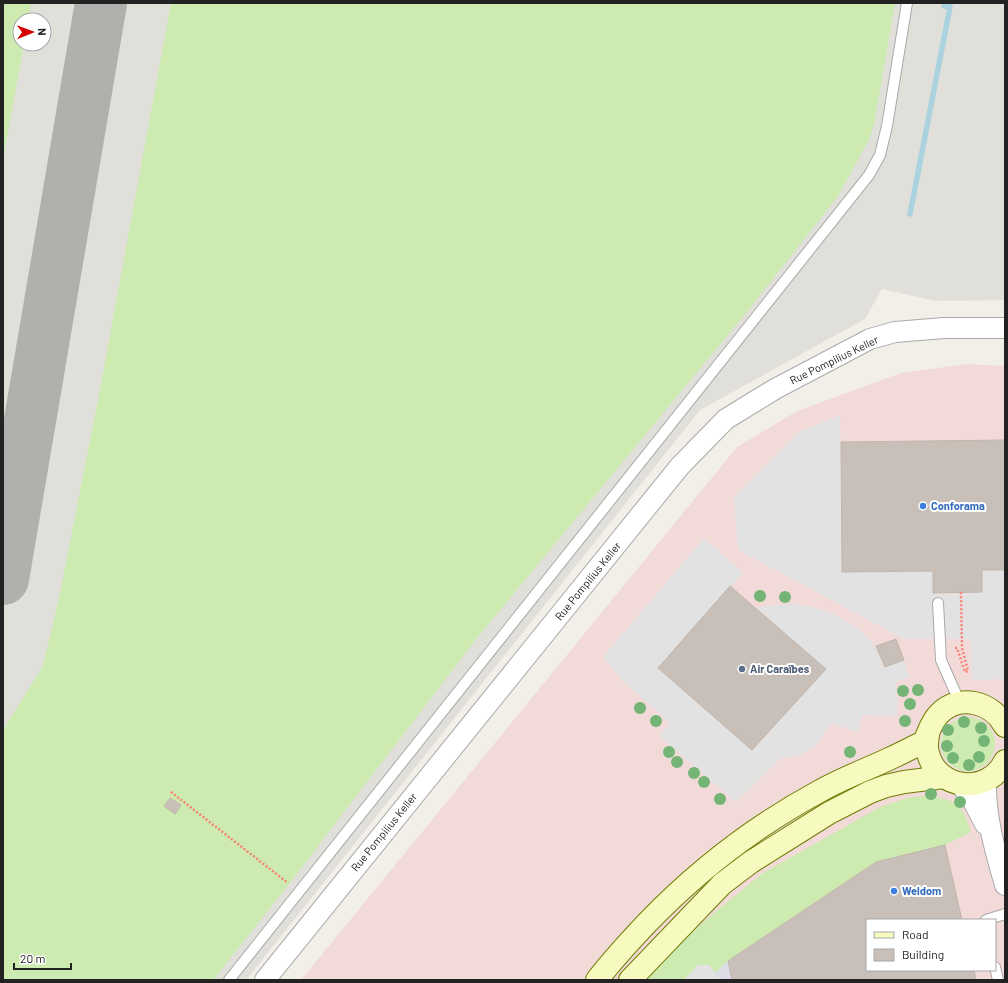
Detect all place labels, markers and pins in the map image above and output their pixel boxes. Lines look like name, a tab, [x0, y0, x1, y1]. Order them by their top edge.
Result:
place label: Conforama	[931, 499, 985, 512]
marker: Conforama	[918, 501, 928, 511]
place label: Air Caraïbes	[750, 662, 810, 675]
marker: Air Caraïbes	[737, 664, 747, 674]
place label: Weldom	[902, 884, 941, 897]
marker: Weldom	[889, 886, 899, 896]

